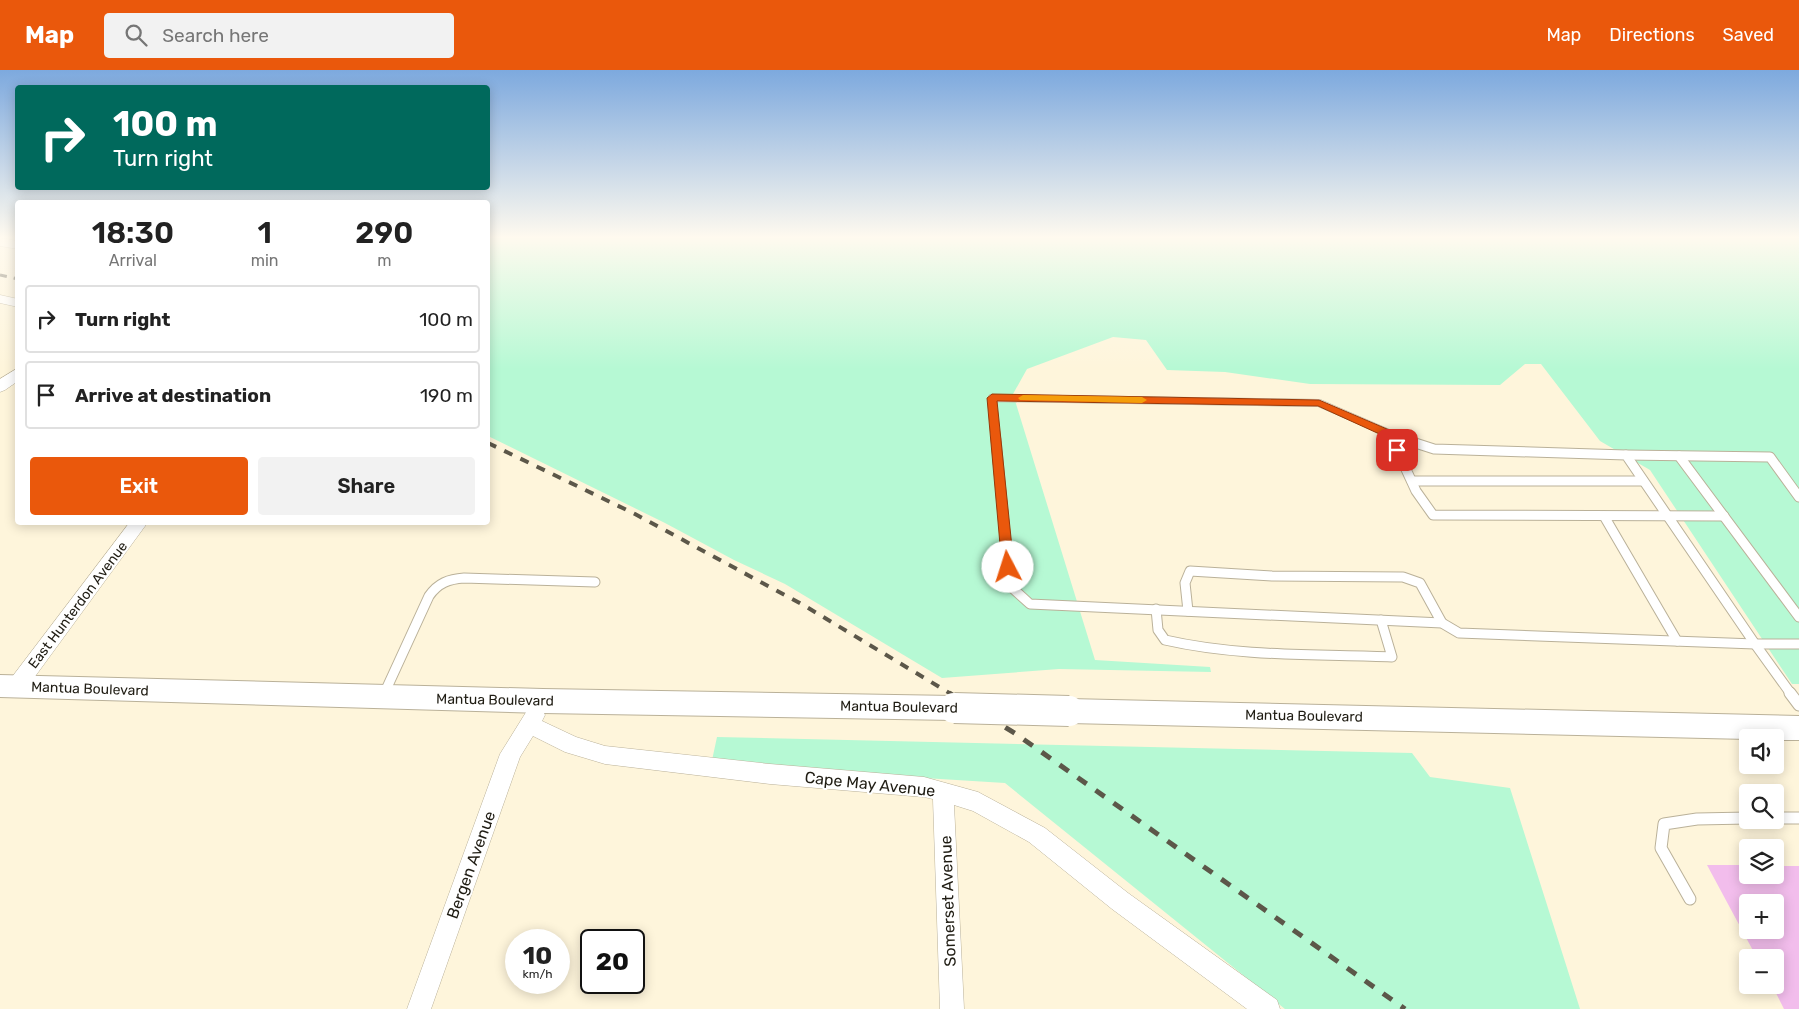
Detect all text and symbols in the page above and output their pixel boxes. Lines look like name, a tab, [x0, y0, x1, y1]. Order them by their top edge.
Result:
search box	[104, 13, 454, 58]
text: Map	[25, 21, 74, 49]
icon: search	[122, 21, 150, 49]
text: Search here	[162, 24, 269, 47]
text: Map	[1546, 24, 1581, 46]
text: Directions	[1609, 24, 1695, 46]
text: Saved	[1723, 24, 1774, 46]
text: 100 m	[113, 103, 218, 145]
icon: right	[30, 105, 95, 170]
text: Turn right	[113, 145, 213, 172]
text: 18:30	[92, 215, 174, 251]
text: 1	[257, 215, 272, 251]
text: 290	[355, 215, 413, 251]
text: Arrival	[109, 251, 157, 270]
text: min	[251, 251, 279, 270]
text: m	[377, 251, 391, 270]
icon: right	[32, 305, 60, 333]
text: Turn right	[75, 308, 170, 331]
text: 100 m	[419, 308, 473, 331]
icon: arrive	[32, 381, 60, 409]
text: Arrive at destination	[75, 384, 271, 407]
text: 190 m	[420, 384, 473, 407]
pin	[1376, 429, 1418, 471]
icon: arrive	[1383, 436, 1411, 464]
button: Exit	[30, 457, 248, 515]
button: Share	[258, 457, 475, 515]
street label: East Hunterdon Avenue	[25, 538, 131, 672]
position arrow	[981, 540, 1033, 592]
street label: Mantua Boulevard	[31, 678, 149, 700]
street label: Mantua Boulevard	[436, 690, 554, 710]
street label: Mantua Boulevard	[840, 697, 958, 717]
street label: Mantua Boulevard	[1245, 706, 1363, 726]
map controls	[1739, 729, 1784, 994]
button: sound	[1739, 729, 1784, 774]
street label: Cape May Avenue	[804, 768, 936, 800]
button: search	[1739, 784, 1784, 829]
street label: Bergen Avenue	[443, 808, 499, 921]
street label: Somerset Avenue	[936, 835, 960, 967]
button: layers	[1739, 839, 1784, 884]
button: +	[1739, 894, 1784, 939]
speed limit sign: 20	[580, 929, 645, 994]
text: 10	[523, 941, 552, 970]
button: −	[1739, 949, 1784, 994]
text: km/h	[523, 967, 552, 981]

